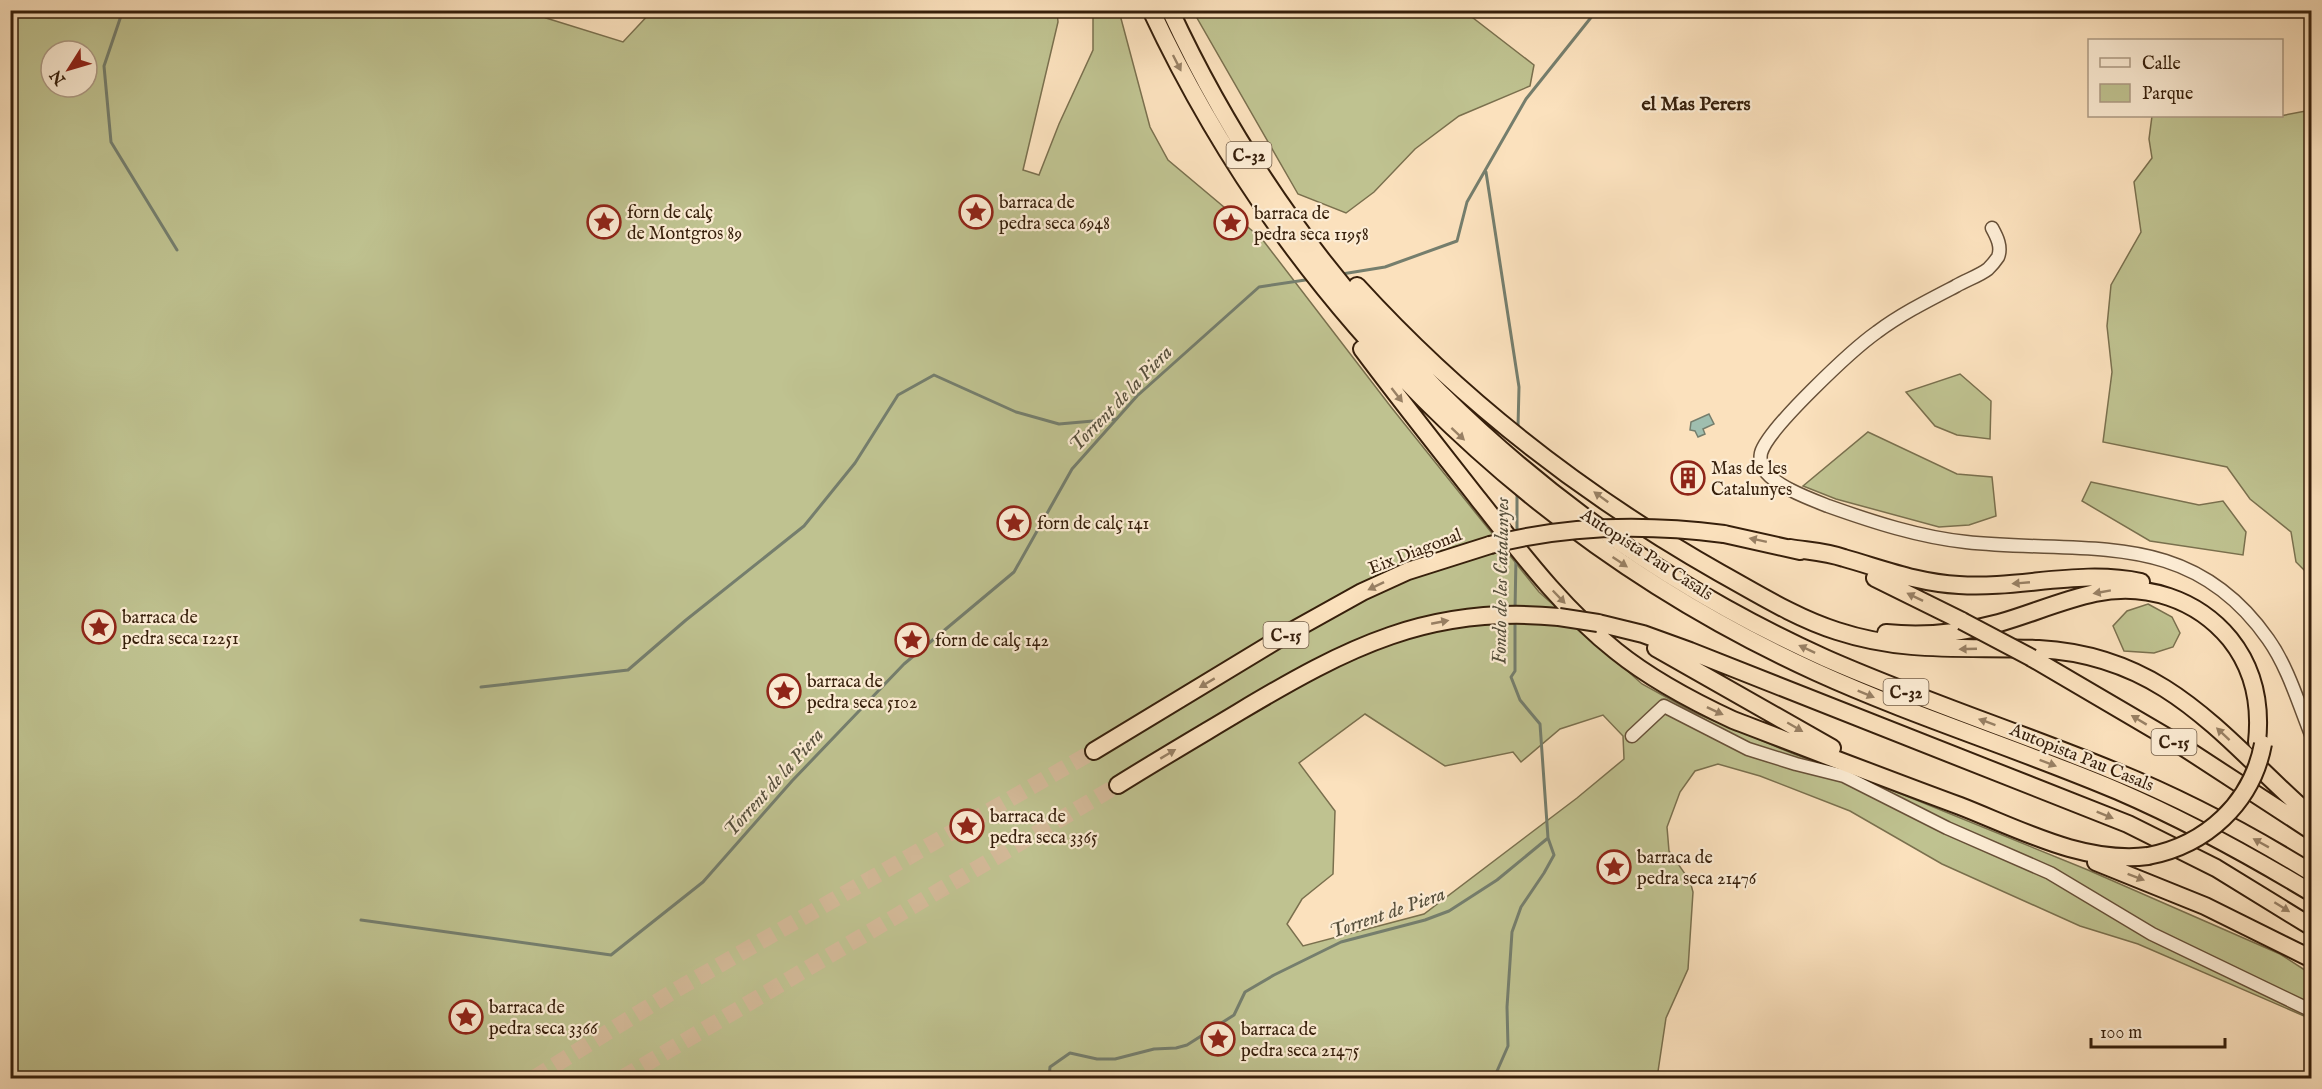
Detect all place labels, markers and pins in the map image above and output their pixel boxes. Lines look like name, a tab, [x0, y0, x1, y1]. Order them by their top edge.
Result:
place label: barraca de pedra seca 6948	[999, 192, 1110, 236]
place icon: barraca de pedra seca 6948	[958, 194, 994, 230]
place label: forn de calç de Montgros 89	[627, 202, 742, 246]
place label: barraca de pedra seca 11958	[1254, 203, 1369, 247]
place icon: forn de calç de Montgros 89	[586, 204, 622, 240]
place icon: barraca de pedra seca 11958	[1213, 205, 1249, 241]
place label: Mas de les Catalunyes	[1711, 458, 1792, 502]
building icon: Mas de les Catalunyes	[1670, 460, 1706, 496]
place icon: forn de calç 141	[996, 505, 1032, 541]
place label: forn de calç 141	[1037, 513, 1149, 536]
place label: barraca de pedra seca 12251	[122, 607, 239, 651]
place icon: barraca de pedra seca 12251	[81, 609, 117, 645]
place icon: forn de calç 142	[894, 622, 930, 658]
place label: forn de calç 142	[935, 630, 1049, 653]
place label: barraca de pedra seca 5102	[807, 671, 917, 715]
place icon: barraca de pedra seca 5102	[766, 673, 802, 709]
place label: barraca de pedra seca 3365	[990, 806, 1098, 850]
place icon: barraca de pedra seca 3365	[949, 808, 985, 844]
place label: barraca de pedra seca 21476	[1637, 847, 1757, 891]
place icon: barraca de pedra seca 21476	[1596, 849, 1632, 885]
place label: barraca de pedra seca 3366	[489, 997, 598, 1041]
place icon: barraca de pedra seca 3366	[448, 999, 484, 1035]
place label: barraca de pedra seca 21475	[1241, 1019, 1360, 1063]
place icon: barraca de pedra seca 21475	[1200, 1021, 1236, 1057]

